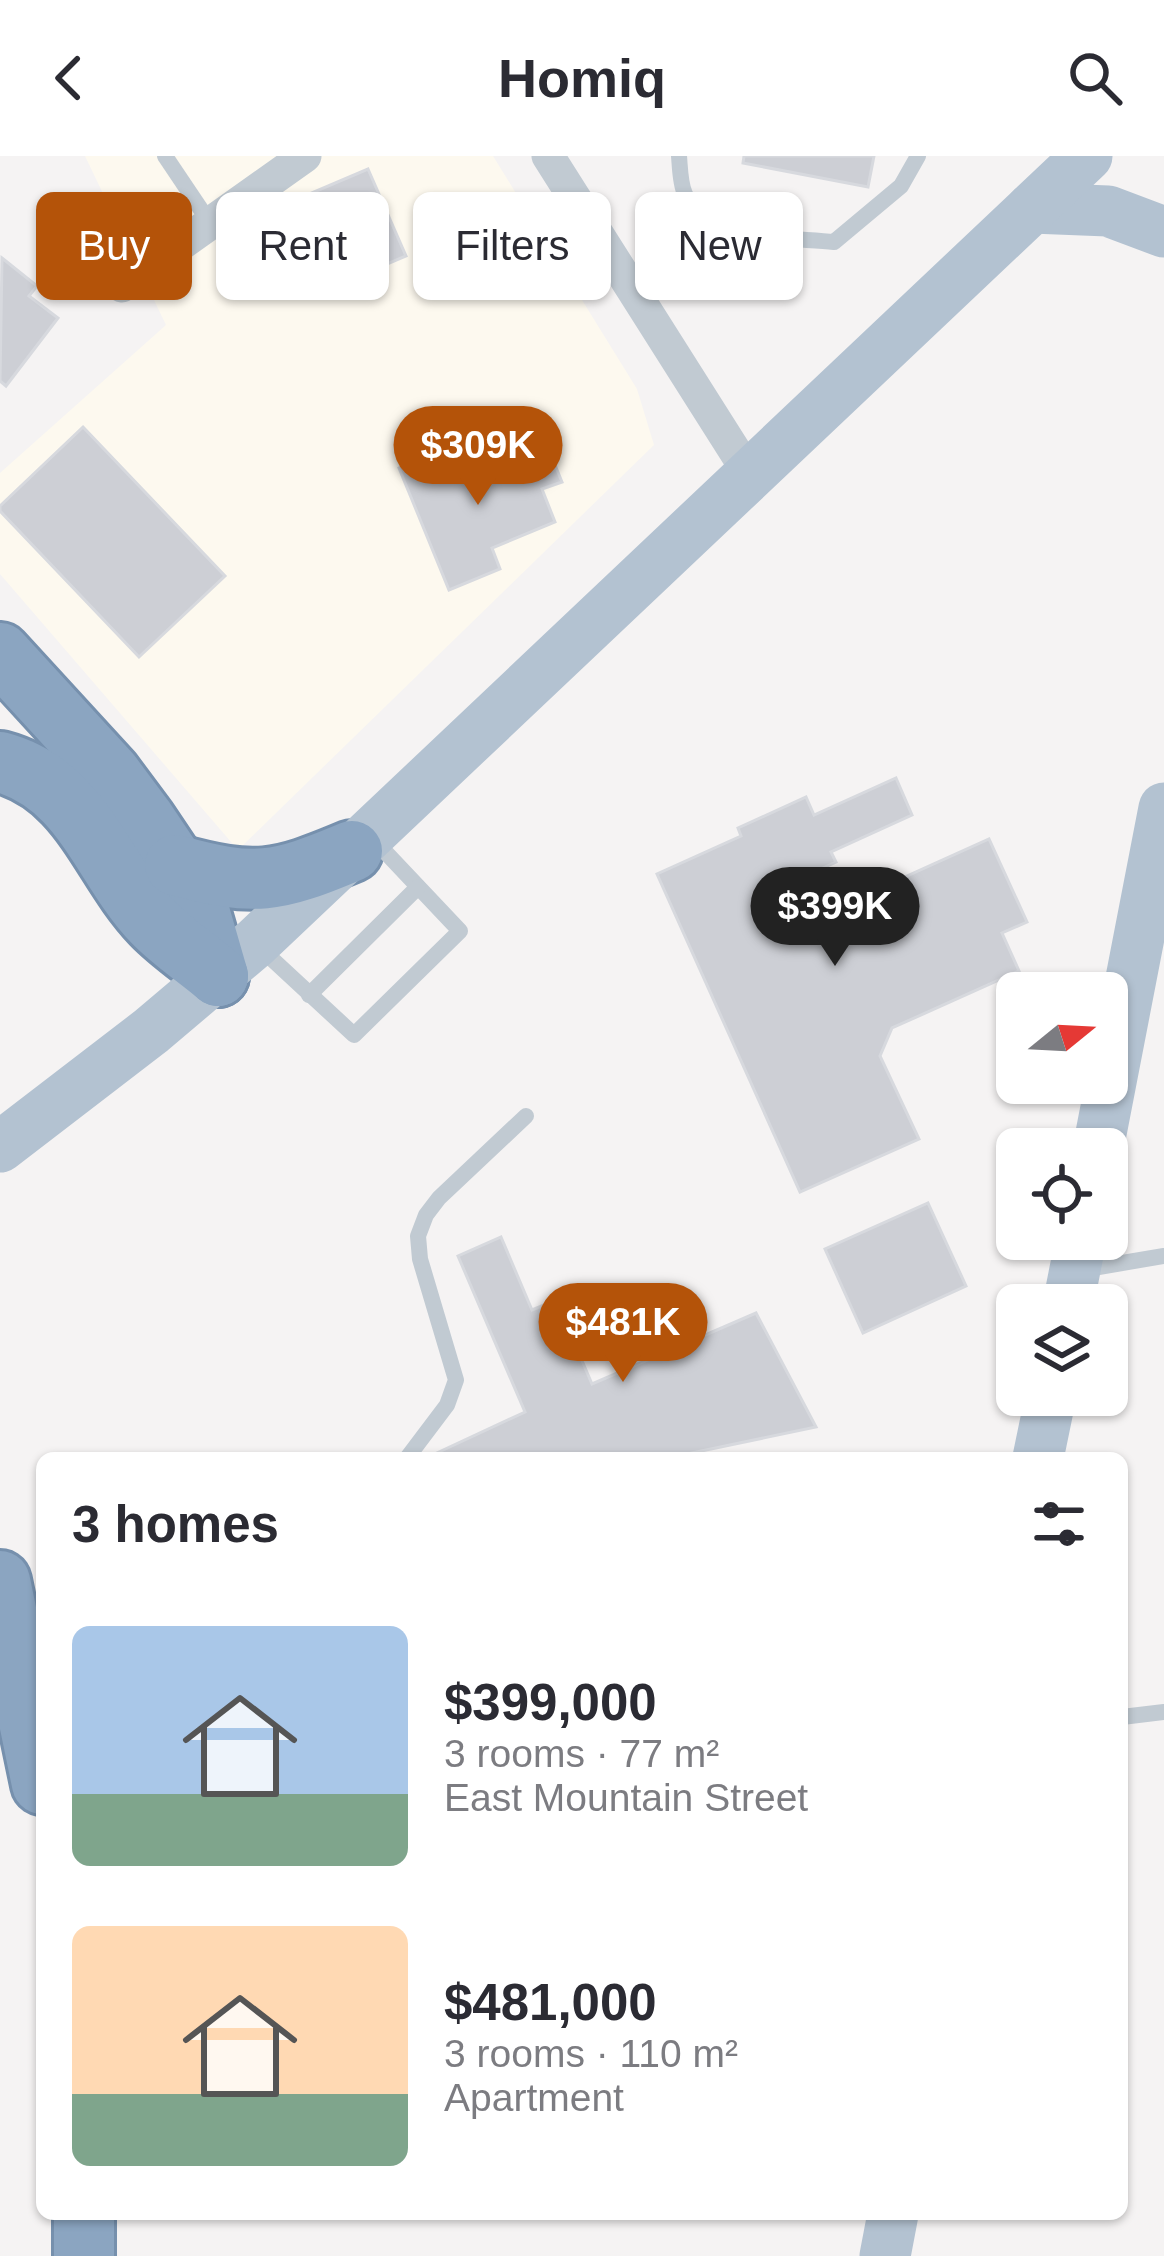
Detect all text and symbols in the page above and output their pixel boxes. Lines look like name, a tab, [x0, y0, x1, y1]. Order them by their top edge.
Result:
icon: back	[36, 45, 102, 111]
icon: search	[1062, 45, 1128, 111]
text: Homiq	[498, 48, 666, 108]
chip: Buy	[36, 192, 192, 300]
chip: Rent	[216, 192, 389, 300]
chip: Filters	[413, 192, 611, 300]
chip: New	[635, 192, 803, 300]
pin: $309K	[394, 406, 562, 508]
text: $309K	[421, 423, 535, 466]
pin: $399K	[751, 867, 919, 969]
text: $399K	[778, 884, 892, 927]
north arrow	[996, 972, 1128, 1104]
map controls	[996, 972, 1128, 1416]
button: locate	[996, 1128, 1128, 1260]
pin: $481K	[539, 1283, 707, 1385]
button: layers	[996, 1284, 1128, 1416]
text: $481K	[566, 1300, 680, 1343]
icon: filters	[1026, 1491, 1092, 1557]
text: 3 homes	[72, 1496, 279, 1553]
icon: home	[168, 1674, 312, 1818]
text: $399,000	[444, 1674, 657, 1731]
text: 3 rooms · 77 m²	[444, 1732, 719, 1775]
text: East Mountain Street	[444, 1776, 808, 1819]
icon: home	[168, 1974, 312, 2118]
text: $481,000	[444, 1974, 657, 2031]
text: 3 rooms · 110 m²	[444, 2032, 738, 2075]
text: Apartment	[444, 2076, 624, 2119]

